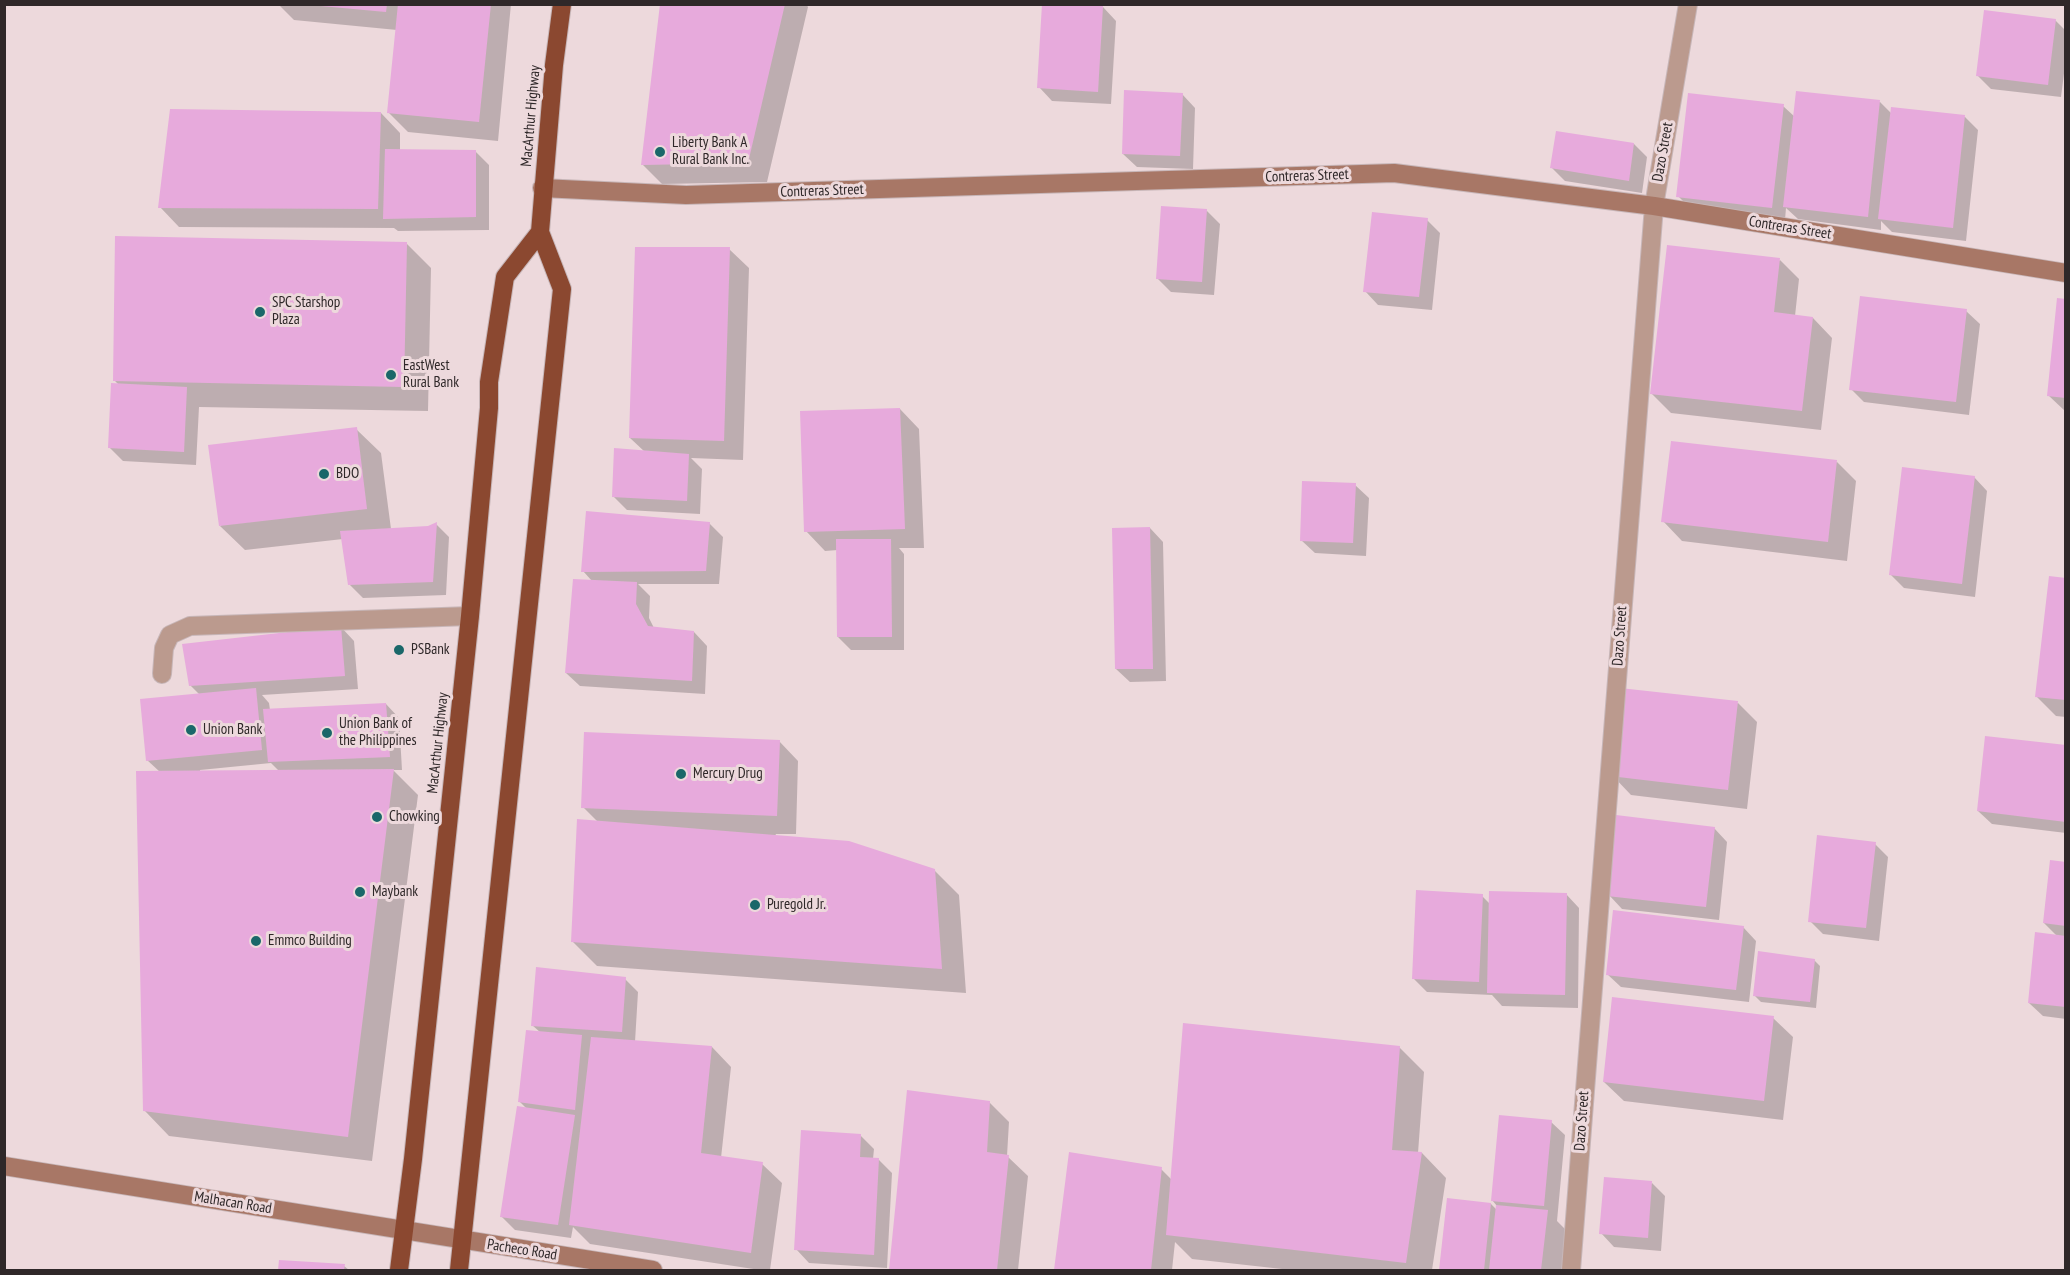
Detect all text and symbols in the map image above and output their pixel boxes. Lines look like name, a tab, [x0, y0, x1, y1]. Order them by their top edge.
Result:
street label: MacArthur Highway	[518, 64, 544, 168]
street label: Dazo Street	[1649, 121, 1677, 183]
place label: Liberty Bank A Rural Bank Inc.	[672, 134, 749, 169]
marker: Liberty Bank A Rural Bank Inc.	[653, 145, 667, 159]
street label: Contreras Street	[1265, 166, 1349, 186]
street label: Contreras Street	[780, 181, 864, 201]
street label: Contreras Street	[1747, 213, 1833, 243]
place label: SPC Starshop Plaza	[272, 294, 340, 329]
marker: SPC Starshop Plaza	[253, 305, 267, 319]
place label: EastWest Rural Bank	[403, 357, 459, 392]
marker: EastWest Rural Bank	[384, 368, 398, 382]
place label: BDO	[336, 465, 359, 483]
marker: BDO	[317, 467, 331, 481]
street label: Dazo Street	[1609, 606, 1631, 666]
place label: PSBank	[411, 641, 450, 659]
marker: PSBank	[392, 643, 406, 657]
street label: MacArthur Highway	[424, 691, 452, 795]
place label: Union Bank of the Philippines	[339, 715, 417, 750]
place label: Union Bank	[203, 721, 262, 739]
marker: Union Bank	[184, 723, 198, 737]
marker: Union Bank of the Philippines	[320, 726, 334, 740]
place label: Mercury Drug	[693, 765, 763, 783]
marker: Mercury Drug	[674, 767, 688, 781]
place label: Chowking	[389, 808, 440, 826]
marker: Chowking	[370, 810, 384, 824]
place label: Maybank	[372, 883, 418, 901]
marker: Maybank	[353, 885, 367, 899]
place label: Puregold Jr.	[767, 896, 826, 914]
marker: Puregold Jr.	[748, 898, 762, 912]
place label: Emmco Building	[268, 932, 352, 950]
marker: Emmco Building	[249, 934, 263, 948]
street label: Dazo Street	[1571, 1091, 1593, 1151]
street label: Malhacan Road	[193, 1188, 273, 1218]
street label: Pacheco Road	[486, 1236, 558, 1264]

